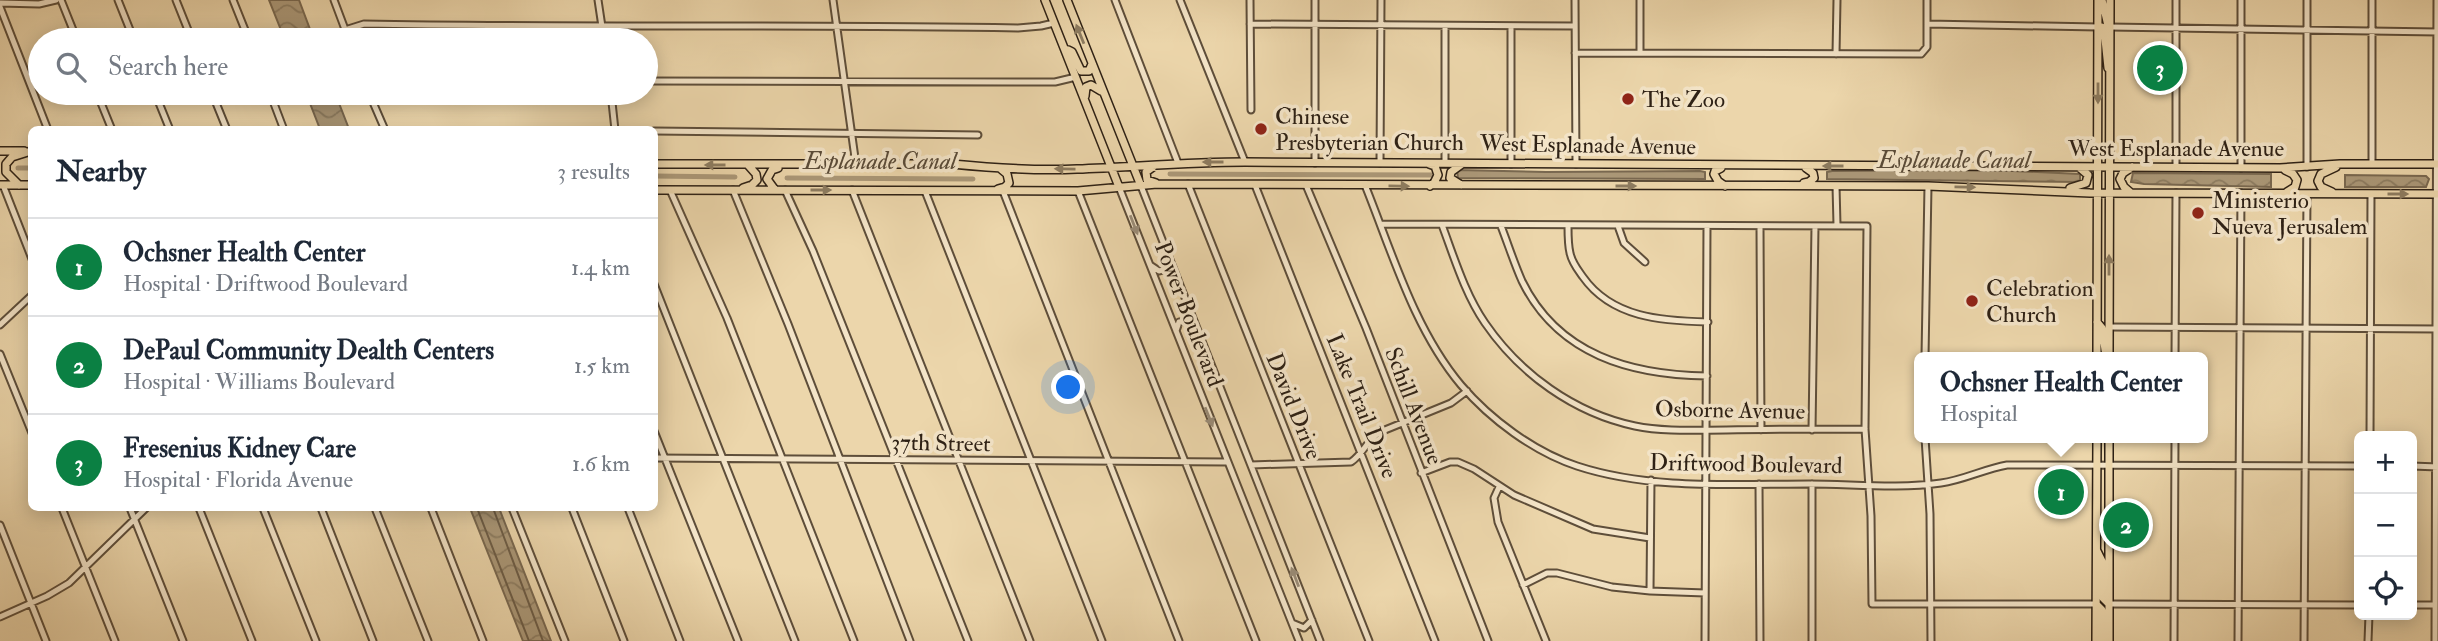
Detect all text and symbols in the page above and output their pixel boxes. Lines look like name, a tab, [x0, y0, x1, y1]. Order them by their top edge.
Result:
one-way arrow	[1075, 23, 1086, 44]
search box	[28, 28, 658, 105]
pin: 3	[2137, 42, 2183, 94]
icon: search	[52, 48, 90, 86]
text: Search here	[108, 51, 228, 83]
one-way arrow	[2092, 82, 2104, 104]
place label: The Zoo	[1642, 85, 1725, 114]
marker: The Zoo	[1620, 91, 1636, 107]
place label: Chinese Presbyterian Church	[1275, 102, 1464, 157]
marker: Chinese Presbyterian Church	[1253, 121, 1269, 137]
street label: West Esplanade Avenue	[1479, 129, 1697, 162]
street label: West Esplanade Avenue	[2067, 134, 2284, 164]
water label: Esplanade Canal	[1875, 145, 2033, 176]
water label: Esplanade Canal	[801, 146, 959, 177]
text: Nearby	[56, 153, 146, 190]
one-way arrow	[1202, 156, 1224, 168]
text: 3 results	[557, 157, 630, 186]
one-way arrow	[703, 159, 725, 171]
one-way arrow	[1822, 160, 1844, 172]
one-way arrow	[1053, 163, 1075, 175]
one-way arrow	[1388, 180, 1410, 192]
one-way arrow	[1615, 180, 1637, 192]
one-way arrow	[1954, 181, 1976, 193]
one-way arrow	[810, 184, 832, 196]
place label: Ministerio Nueva Jerusalem	[2212, 186, 2367, 241]
one-way arrow	[2388, 188, 2410, 200]
marker: Ministerio Nueva Jerusalem	[2190, 205, 2206, 221]
one-way arrow	[1128, 215, 1139, 236]
text: Ochsner Health Center	[123, 237, 365, 269]
street label: Power Boulevard	[1148, 237, 1230, 391]
text: 1	[75, 253, 83, 282]
text: 1.4 km	[571, 253, 630, 282]
one-way arrow	[2103, 253, 2115, 275]
text: Hospital · Driftwood Boulevard	[123, 269, 408, 298]
place label: Celebration Church	[1986, 274, 2094, 329]
marker: Celebration Church	[1964, 293, 1980, 309]
street label: Lake Trail Drive	[1320, 329, 1404, 483]
text: DePaul Community Dealth Centers	[123, 335, 494, 367]
street label: Schill Avenue	[1378, 343, 1450, 469]
street label: David Drive	[1259, 348, 1329, 464]
text: 2	[73, 351, 85, 380]
text: 1.5 km	[574, 351, 630, 380]
popup	[1914, 352, 2208, 443]
text: Hospital · Williams Boulevard	[123, 367, 395, 396]
text: Ochsner Health Center	[1940, 367, 2182, 399]
your location	[1051, 370, 1085, 404]
street label: Osborne Avenue	[1655, 394, 1806, 426]
text: Hospital	[1940, 399, 2018, 428]
one-way arrow	[1204, 407, 1215, 428]
street label: 37th Street	[891, 428, 991, 458]
map controls	[2354, 431, 2417, 620]
button: +	[2354, 431, 2417, 494]
text: Fresenius Kidney Care	[123, 433, 356, 465]
street label: Driftwood Boulevard	[1649, 448, 1843, 480]
text: 3	[75, 449, 83, 478]
text: 1.6 km	[572, 449, 630, 478]
text: Hospital · Florida Avenue	[123, 465, 353, 494]
pin: 1	[2038, 466, 2084, 518]
button: −	[2354, 494, 2417, 557]
pin: 2	[2103, 499, 2149, 551]
button: locate	[2354, 557, 2417, 620]
one-way arrow	[1290, 567, 1301, 588]

